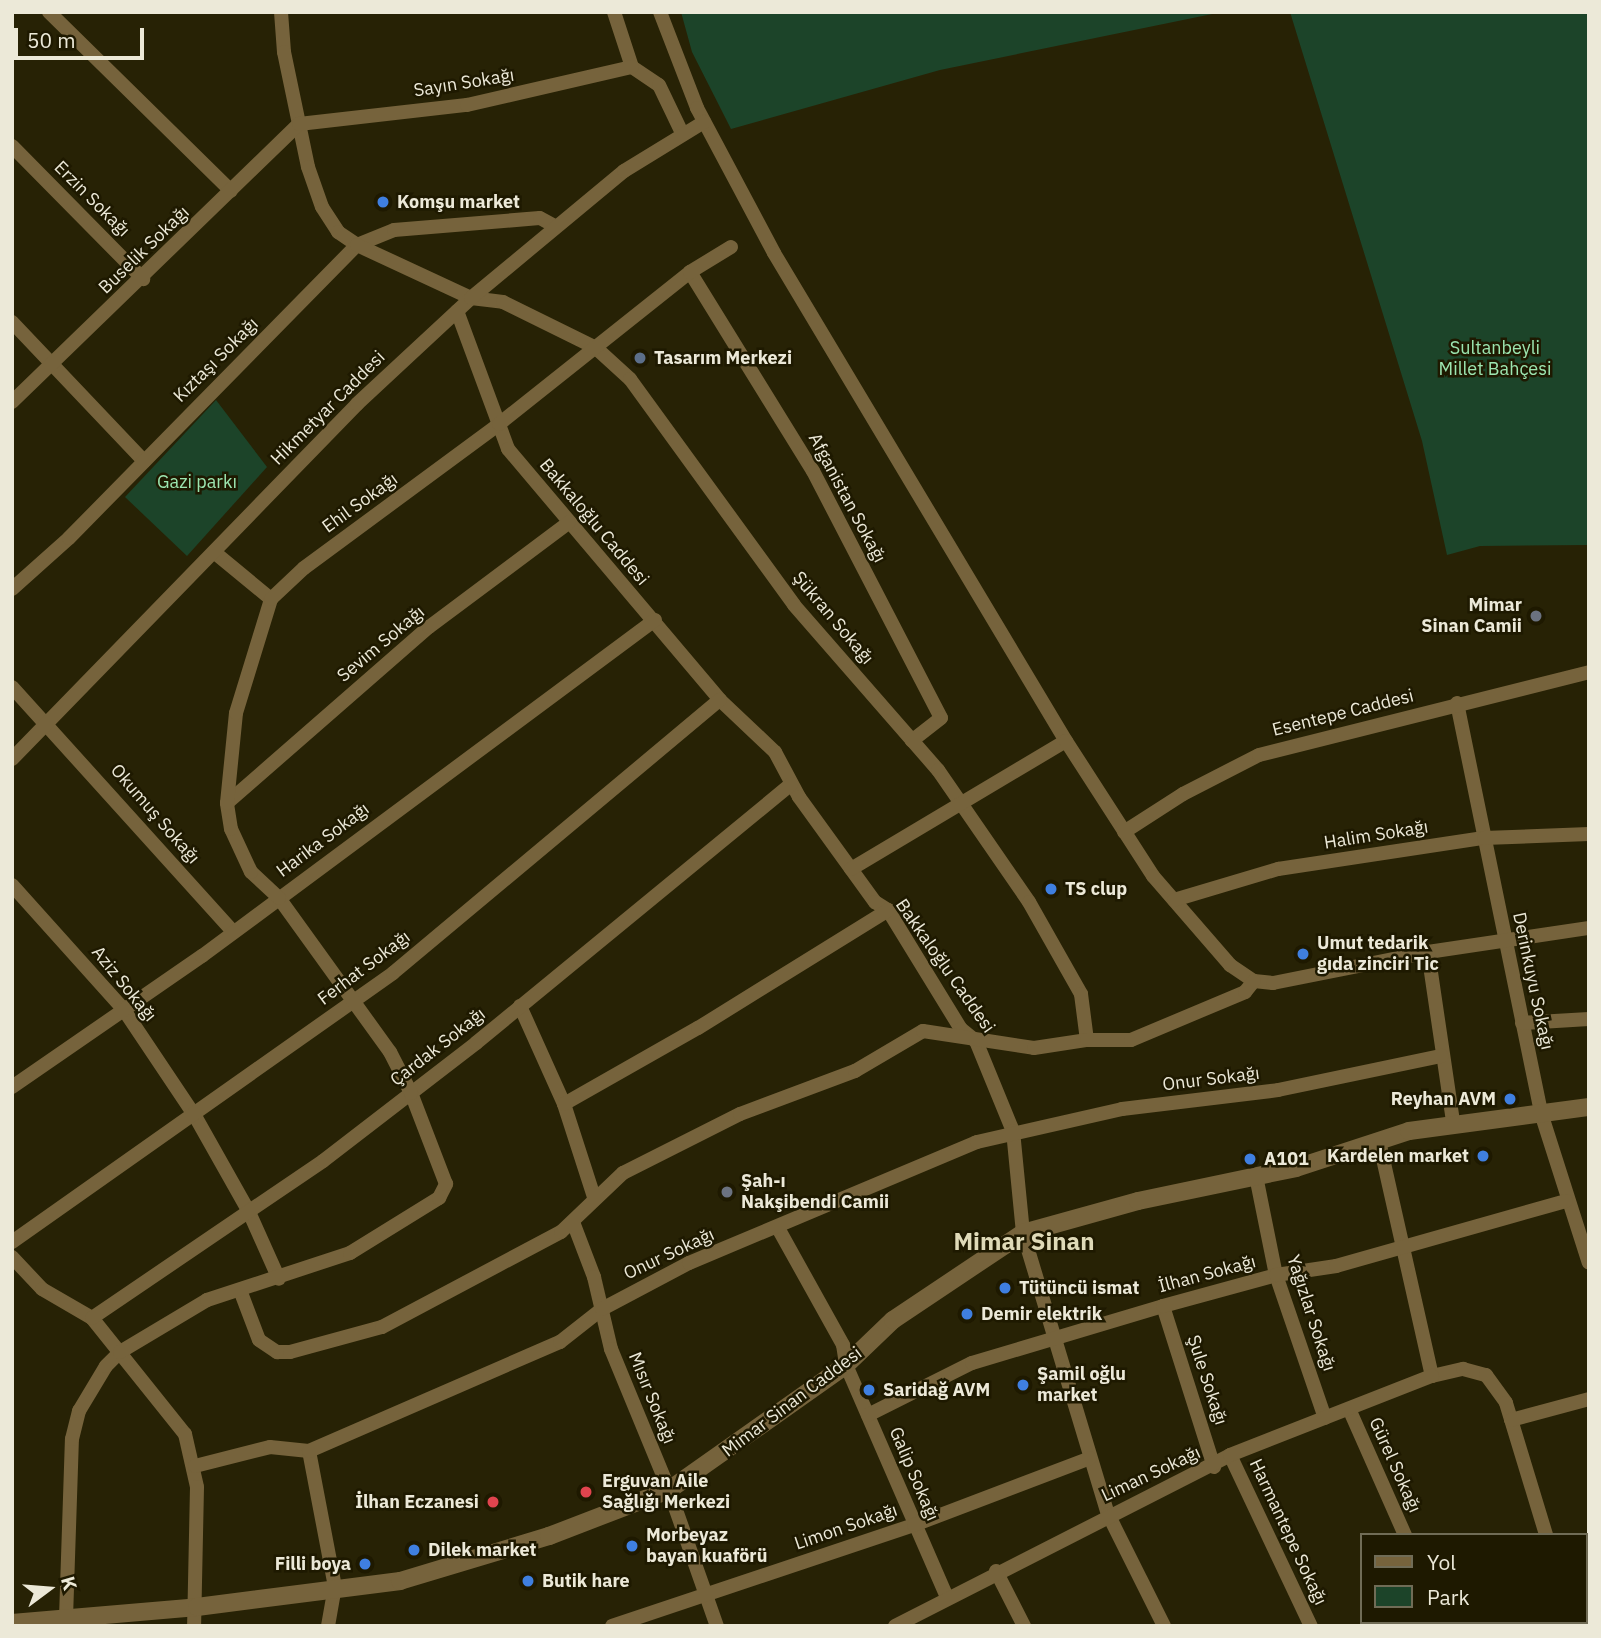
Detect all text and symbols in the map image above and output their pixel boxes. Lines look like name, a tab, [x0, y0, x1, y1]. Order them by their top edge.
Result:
scale bar	[18, 14, 147, 58]
text: 50 m	[27, 26, 76, 54]
street label: Sayın Sokağı	[412, 64, 516, 102]
street label: Erzin Sokağı	[50, 157, 134, 241]
place label: Komşu market	[397, 191, 520, 213]
marker: Komşu market	[375, 194, 391, 210]
street label: Buselik Sokağı	[94, 201, 194, 299]
street label: Kıztaşı Sokağı	[169, 313, 263, 407]
park label: Sultanbeyli Millet Bahçesi	[1439, 338, 1551, 380]
street label: Hikmetyar Caddesi	[266, 346, 390, 470]
place label: Tasarım Merkezi	[654, 347, 792, 369]
marker: Tasarım Merkezi	[632, 350, 648, 366]
street label: Afganistan Sokağı	[804, 429, 890, 567]
street label: Bakkaloğlu Caddesi	[535, 454, 653, 590]
street label: Ehil Sokağı	[318, 468, 402, 538]
park label: Gazi parkı	[157, 471, 237, 493]
street label: Şükran Sokağı	[788, 567, 878, 669]
place label: Mimar Sinan Camii	[1421, 595, 1522, 638]
street label: Sevim Sokağı	[333, 601, 429, 687]
marker: Mimar Sinan Camii	[1528, 608, 1544, 624]
street label: Esentepe Caddesi	[1270, 685, 1416, 741]
street label: Okumuş Sokağı	[106, 760, 204, 868]
street label: Harika Sokağı	[272, 798, 374, 882]
street label: Halim Sokağı	[1322, 816, 1430, 854]
place label: TS clup	[1065, 878, 1127, 900]
marker: TS clup	[1043, 881, 1059, 897]
street label: Bakkaloğlu Caddesi	[891, 895, 999, 1037]
street label: Derinkuyu Sokağı	[1508, 910, 1558, 1052]
street label: Ferhat Sokağı	[314, 926, 414, 1010]
place label: Umut tedarik gıda zinciri Tic	[1317, 933, 1439, 976]
street label: Aziz Sokağı	[87, 942, 161, 1026]
marker: Umut tedarik gıda zinciri Tic	[1295, 946, 1311, 962]
street label: Çardak Sokağı	[386, 1003, 490, 1091]
street label: Onur Sokağı	[1161, 1062, 1261, 1096]
place label: Reyhan AVM	[1391, 1088, 1496, 1110]
marker: Reyhan AVM	[1502, 1091, 1518, 1107]
place label: Kardelen market	[1327, 1145, 1469, 1167]
place label: A101	[1264, 1148, 1309, 1170]
marker: Kardelen market	[1475, 1148, 1491, 1164]
marker: A101	[1242, 1151, 1258, 1167]
place label: Şah-ı Nakşibendi Camii	[741, 1171, 889, 1214]
marker: Şah-ı Nakşibendi Camii	[719, 1184, 735, 1200]
street label: Onur Sokağı	[620, 1224, 718, 1284]
district label: Mimar Sinan	[953, 1228, 1095, 1256]
street label: İlhan Sokağı	[1156, 1251, 1258, 1297]
street label: Yağızlar Sokağı	[1282, 1252, 1340, 1374]
place label: Tütüncü ismat	[1019, 1277, 1139, 1299]
marker: Tütüncü ismat	[997, 1280, 1013, 1296]
place label: Demir elektrik	[981, 1303, 1102, 1325]
marker: Demir elektrik	[959, 1306, 975, 1322]
street label: Şule Sokağı	[1182, 1332, 1232, 1428]
street label: Mimar Sinan Caddesi	[718, 1342, 866, 1462]
street label: Mısır Sokağı	[624, 1349, 680, 1447]
place label: Şamil oğlu market	[1037, 1364, 1126, 1406]
marker: Şamil oğlu market	[1015, 1377, 1031, 1393]
place label: Saridağ AVM	[883, 1379, 990, 1401]
marker: Saridağ AVM	[861, 1382, 877, 1398]
street label: Gürel Sokağı	[1364, 1414, 1426, 1516]
street label: Galip Sokağı	[885, 1424, 943, 1524]
street label: Liman Sokağı	[1098, 1442, 1204, 1506]
street label: Harmantepe Sokağı	[1245, 1455, 1331, 1609]
place label: Erguvan Aile Sağlığı Merkezi	[602, 1471, 730, 1514]
marker: Erguvan Aile Sağlığı Merkezi	[576, 1482, 596, 1502]
place label: İlhan Eczanesi	[355, 1491, 479, 1513]
marker: İlhan Eczanesi	[485, 1494, 501, 1510]
street label: Limon Sokağı	[792, 1499, 900, 1555]
place label: Morbeyaz bayan kuaförü	[646, 1525, 767, 1568]
legend	[1360, 1533, 1587, 1624]
marker: Morbeyaz bayan kuaförü	[624, 1538, 640, 1554]
place label: Dilek market	[428, 1539, 536, 1561]
marker: Dilek market	[406, 1542, 422, 1558]
text: Yol	[1427, 1548, 1456, 1576]
place label: Filli boya	[275, 1553, 351, 1575]
north arrow	[14, 1554, 84, 1624]
marker: Filli boya	[357, 1556, 373, 1572]
place label: Butik hare	[542, 1570, 630, 1592]
marker: Butik hare	[520, 1573, 536, 1589]
text: K	[56, 1574, 83, 1593]
text: Park	[1427, 1583, 1470, 1611]

